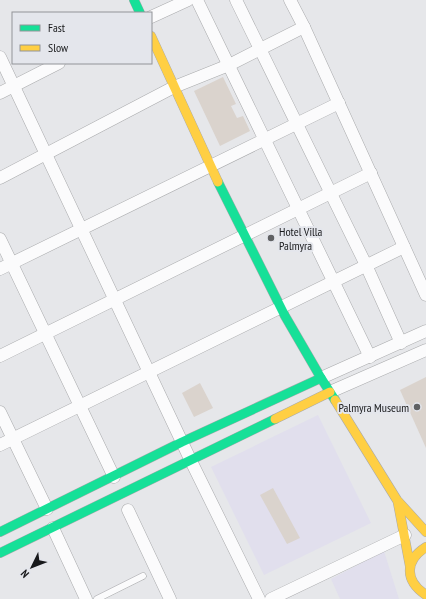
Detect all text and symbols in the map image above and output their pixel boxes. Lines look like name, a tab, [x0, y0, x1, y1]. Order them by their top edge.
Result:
legend	[12, 12, 152, 64]
text: Fast	[48, 20, 66, 35]
text: Slow	[48, 40, 69, 55]
place label: Hotel Villa Palmyra	[279, 224, 323, 253]
marker: Hotel Villa Palmyra	[266, 233, 276, 243]
place label: Palmyra Museum	[338, 400, 409, 415]
marker: Palmyra Museum	[412, 402, 422, 412]
north arrow	[12, 547, 52, 587]
text: N	[18, 567, 32, 581]

